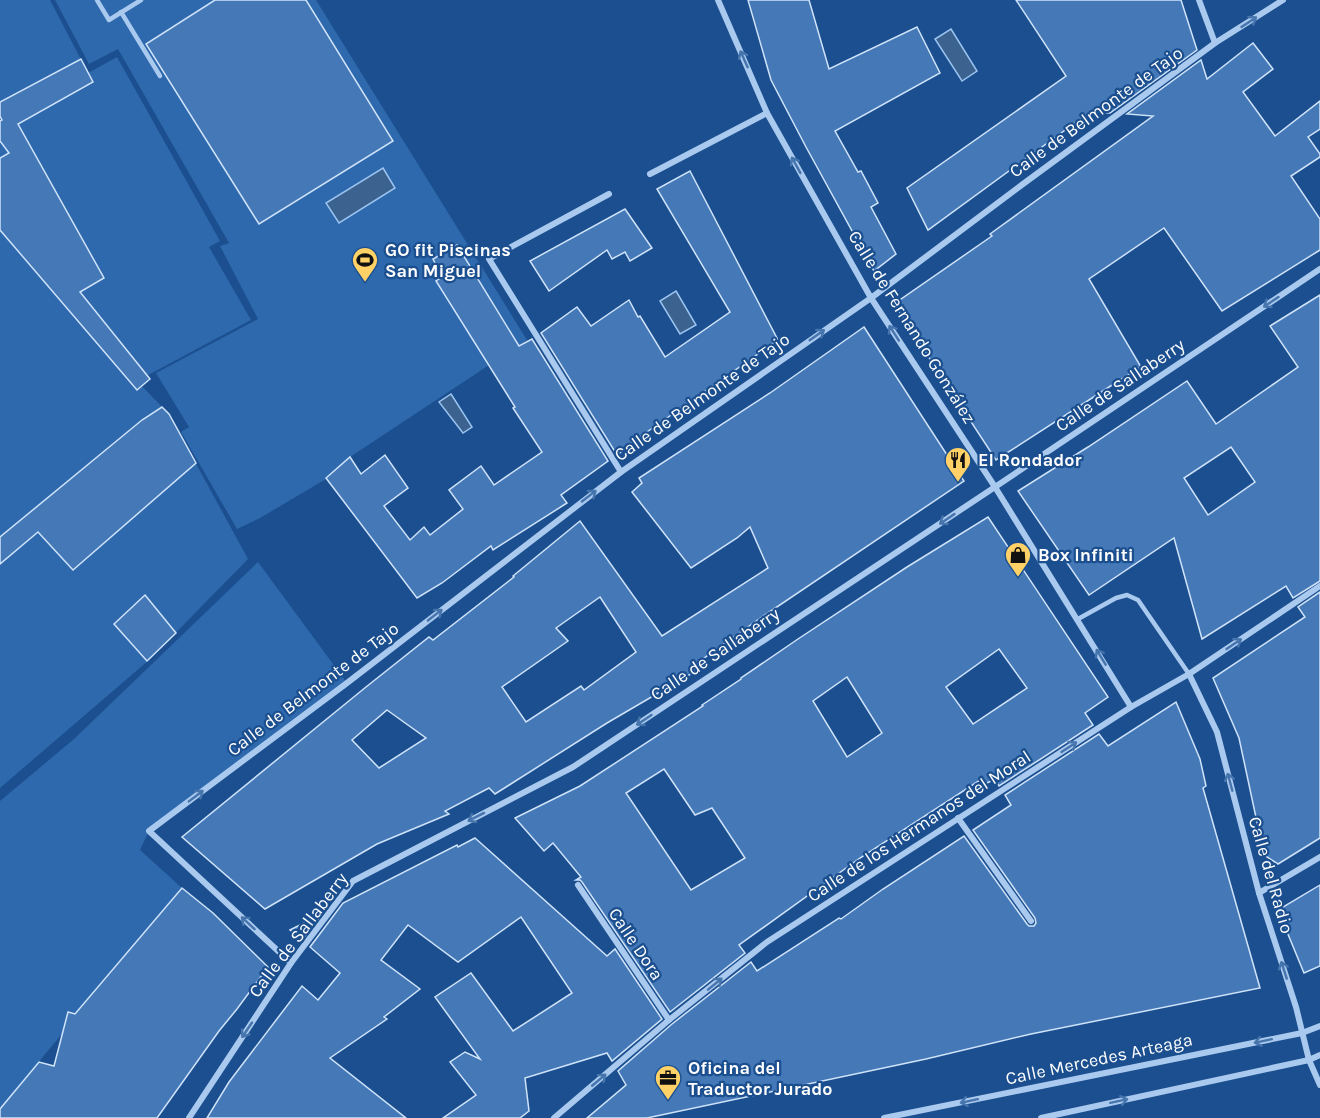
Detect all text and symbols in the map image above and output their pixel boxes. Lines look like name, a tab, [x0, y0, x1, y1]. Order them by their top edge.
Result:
one-way arrow	[1240, 15, 1257, 28]
street label: Calle de Belmonte de Tajo	[1005, 42, 1187, 182]
one-way arrow	[738, 50, 749, 69]
one-way arrow	[790, 156, 802, 173]
street label: Calle de Fernando González	[843, 226, 981, 428]
place label: GO fit Piscinas San Miguel	[385, 239, 511, 282]
sports icon: GO fit Piscinas San Miguel	[350, 245, 380, 283]
one-way arrow	[1264, 296, 1280, 308]
one-way arrow	[888, 325, 900, 342]
street label: Calle de Belmonte de Tajo	[610, 328, 794, 466]
one-way arrow	[809, 329, 825, 341]
street label: Calle de Sallaberry	[1051, 333, 1189, 436]
restaurant icon: El Rondador	[943, 445, 973, 483]
place label: El Rondador	[978, 449, 1081, 471]
one-way arrow	[581, 490, 597, 502]
one-way arrow	[939, 513, 955, 525]
shop icon: Box Infiniti	[1003, 540, 1033, 578]
place label: Box Infiniti	[1038, 544, 1134, 566]
street label: Calle de Sallaberry	[646, 602, 784, 705]
one-way arrow	[427, 609, 443, 622]
street label: Calle de Belmonte de Tajo	[223, 617, 403, 761]
one-way arrow	[1226, 638, 1242, 650]
one-way arrow	[1094, 649, 1106, 666]
one-way arrow	[636, 714, 653, 726]
one-way arrow	[1060, 741, 1077, 753]
street label: Calle de los Hermanos del Moral	[803, 745, 1035, 907]
one-way arrow	[1224, 773, 1235, 792]
one-way arrow	[188, 790, 204, 803]
one-way arrow	[467, 812, 485, 823]
street label: Calle del Radio	[1244, 814, 1298, 936]
street label: Calle de Sallaberry	[244, 868, 353, 1002]
street label: Calle Dora	[604, 904, 668, 984]
one-way arrow	[241, 916, 256, 931]
one-way arrow	[1277, 961, 1288, 980]
one-way arrow	[707, 977, 723, 990]
one-way arrow	[241, 1021, 253, 1038]
street label: Calle Mercedes Arteaga	[1004, 1028, 1194, 1090]
one-way arrow	[1254, 1036, 1274, 1047]
place label: Oficina del Traductor Jurado	[688, 1057, 833, 1100]
office icon: Oficina del Traductor Jurado	[653, 1063, 683, 1101]
one-way arrow	[591, 1073, 606, 1087]
one-way arrow	[960, 1095, 979, 1107]
one-way arrow	[1109, 1095, 1128, 1106]

